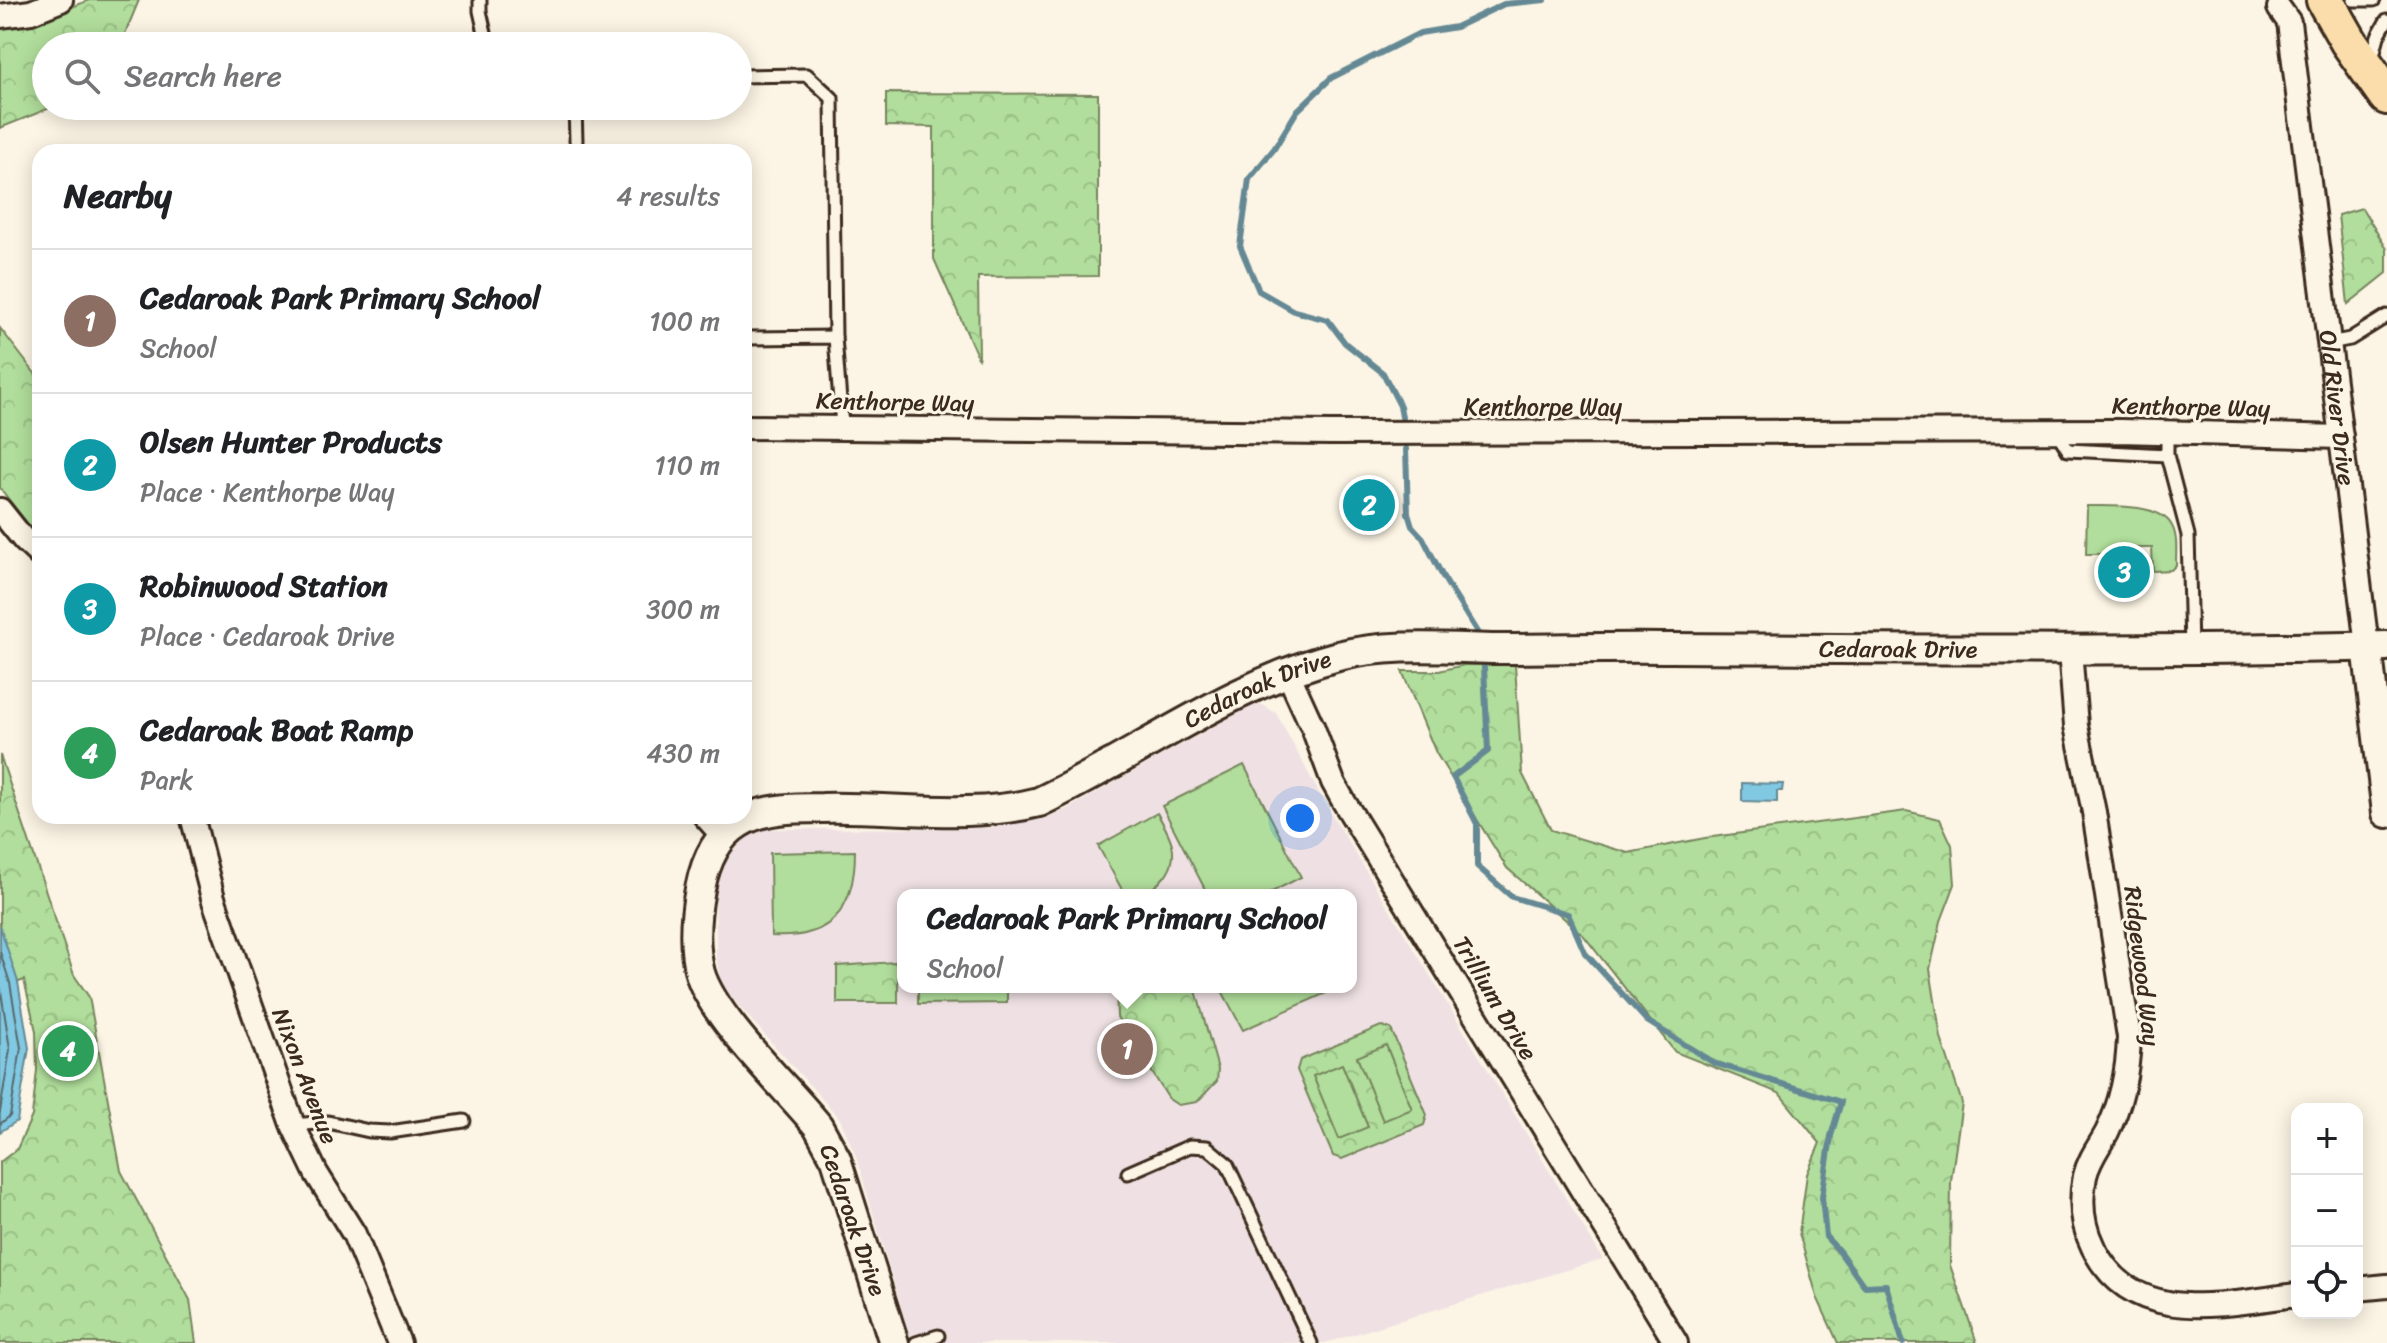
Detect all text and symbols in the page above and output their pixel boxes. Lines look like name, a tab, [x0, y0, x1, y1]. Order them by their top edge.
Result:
search box	[32, 32, 752, 120]
text: Search here	[124, 49, 282, 103]
icon: search	[60, 54, 104, 98]
text: Nearby	[64, 166, 172, 226]
text: 4 results	[616, 173, 720, 219]
text: Cedaroak Park Primary School	[140, 271, 541, 325]
text: 1	[84, 298, 96, 344]
text: 100 m	[649, 298, 720, 344]
text: School	[140, 325, 217, 371]
street label: Old River Drive	[2307, 328, 2368, 488]
street label: Kenthorpe Way	[816, 380, 975, 424]
street label: Kenthorpe Way	[2112, 385, 2271, 429]
street label: Kenthorpe Way	[1464, 386, 1623, 428]
text: Olsen Hunter Products	[140, 415, 442, 469]
text: 2	[82, 442, 98, 488]
text: 110 m	[655, 442, 720, 488]
text: Place · Kenthorpe Way	[140, 469, 395, 515]
pin: 2	[1343, 475, 1395, 535]
pin: 3	[2098, 542, 2150, 602]
text: Robinwood Station	[140, 559, 388, 613]
text: 3	[83, 586, 97, 632]
text: 300 m	[646, 586, 720, 632]
text: Place · Cedaroak Drive	[140, 613, 395, 659]
street label: Cedaroak Drive	[1819, 628, 1978, 671]
street label: Cedaroak Drive	[1176, 638, 1337, 740]
text: Cedaroak Boat Ramp	[140, 703, 413, 757]
text: 4	[82, 730, 98, 776]
text: 430 m	[646, 730, 720, 776]
text: Park	[140, 757, 193, 803]
your location	[1280, 798, 1320, 838]
street label: Ridgewood Way	[2111, 884, 2173, 1049]
popup	[897, 889, 1357, 993]
text: Cedaroak Park Primary School	[927, 891, 1327, 945]
street label: Trillium Drive	[1441, 927, 1549, 1069]
text: School	[927, 945, 1003, 991]
street label: Nixon Avenue	[260, 1001, 350, 1151]
pin: 1	[1101, 1019, 1153, 1079]
pin: 4	[42, 1021, 94, 1081]
map controls	[2291, 1103, 2363, 1319]
button: +	[2291, 1103, 2363, 1175]
street label: Cedaroak Drive	[807, 1138, 899, 1302]
button: −	[2291, 1175, 2363, 1247]
button: locate	[2291, 1247, 2363, 1319]

